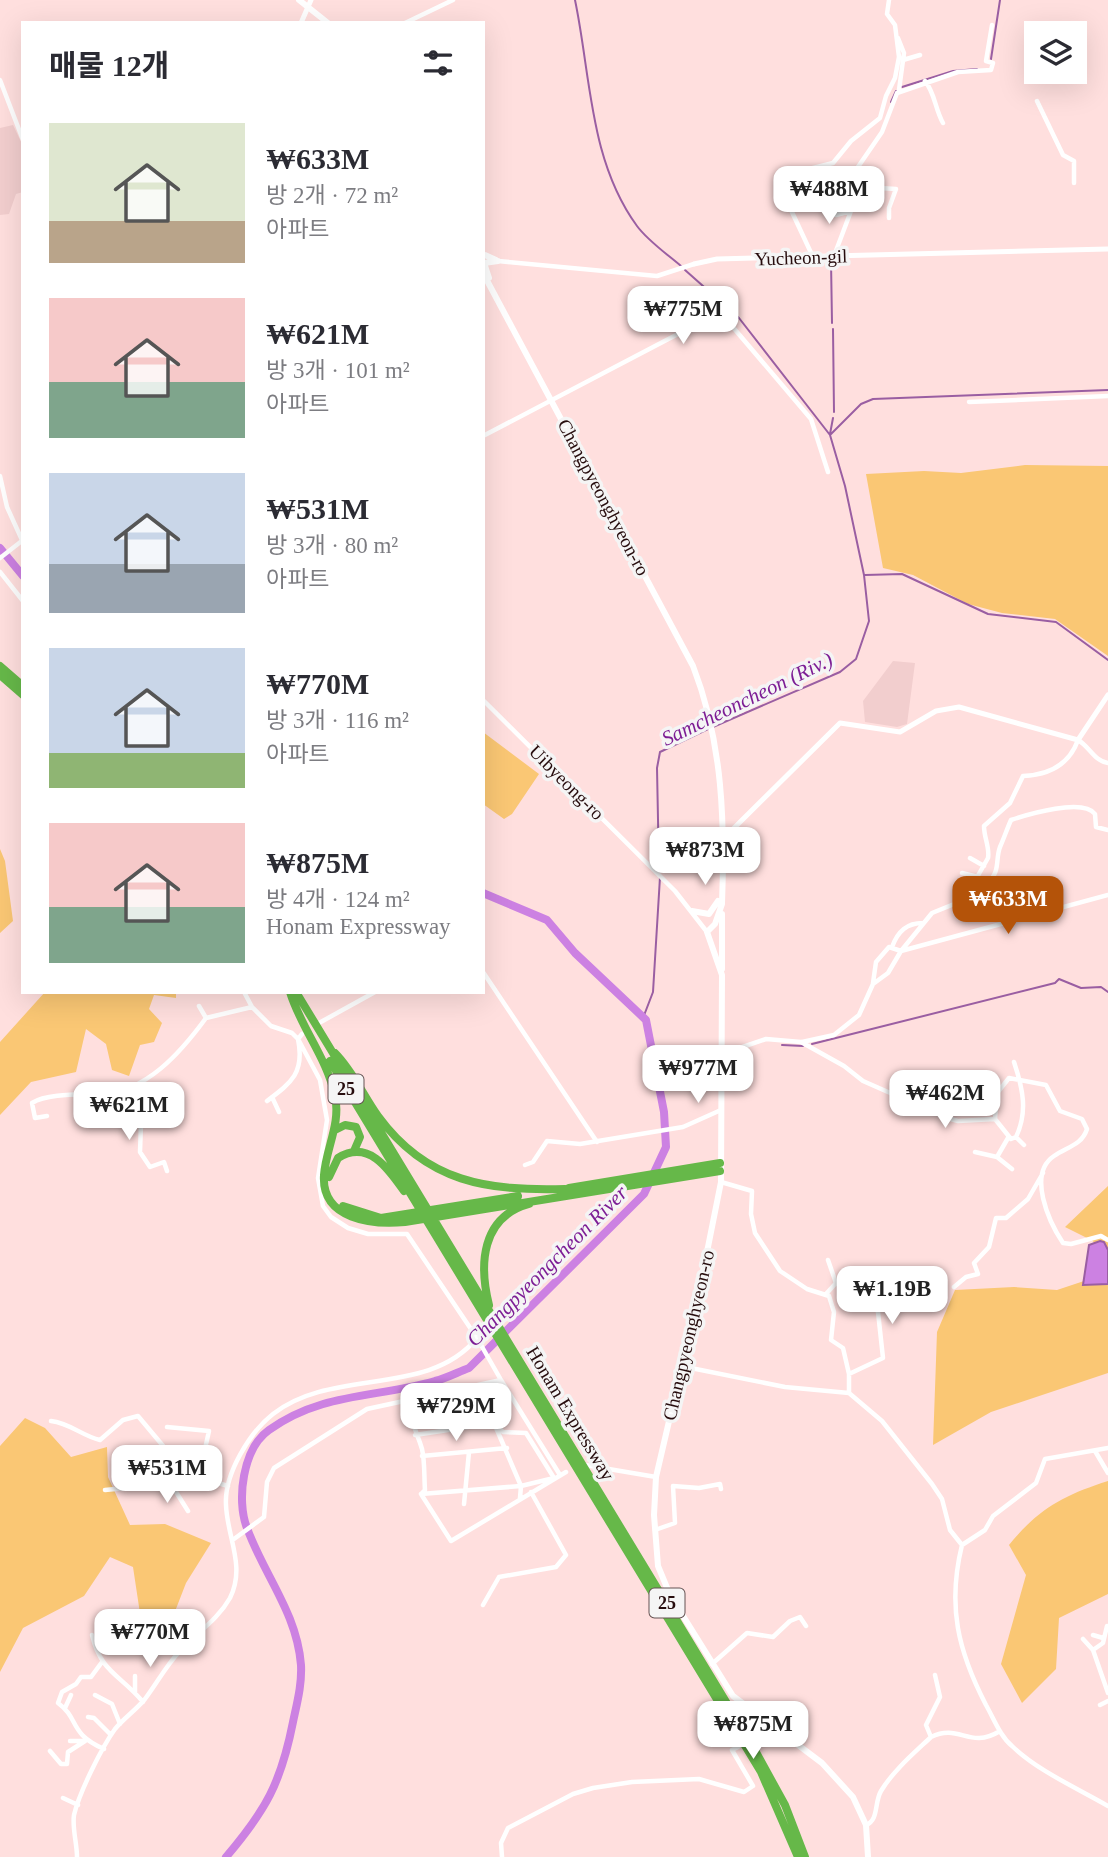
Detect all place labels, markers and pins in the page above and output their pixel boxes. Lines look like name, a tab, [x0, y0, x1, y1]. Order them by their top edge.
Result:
pin: ₩488M	[780, 166, 878, 226]
pin: ₩775M	[634, 286, 732, 346]
pin: ₩873M	[656, 828, 754, 887]
pin: ₩633M	[959, 876, 1057, 936]
pin: ₩977M	[649, 1046, 747, 1105]
pin: ₩462M	[896, 1070, 994, 1130]
pin: ₩621M	[80, 1082, 178, 1142]
pin: ₩1.19B	[835, 1266, 949, 1326]
pin: ₩729M	[407, 1384, 505, 1443]
pin: ₩531M	[118, 1446, 216, 1505]
pin: ₩770M	[101, 1610, 199, 1669]
pin: ₩875M	[704, 1702, 802, 1761]

